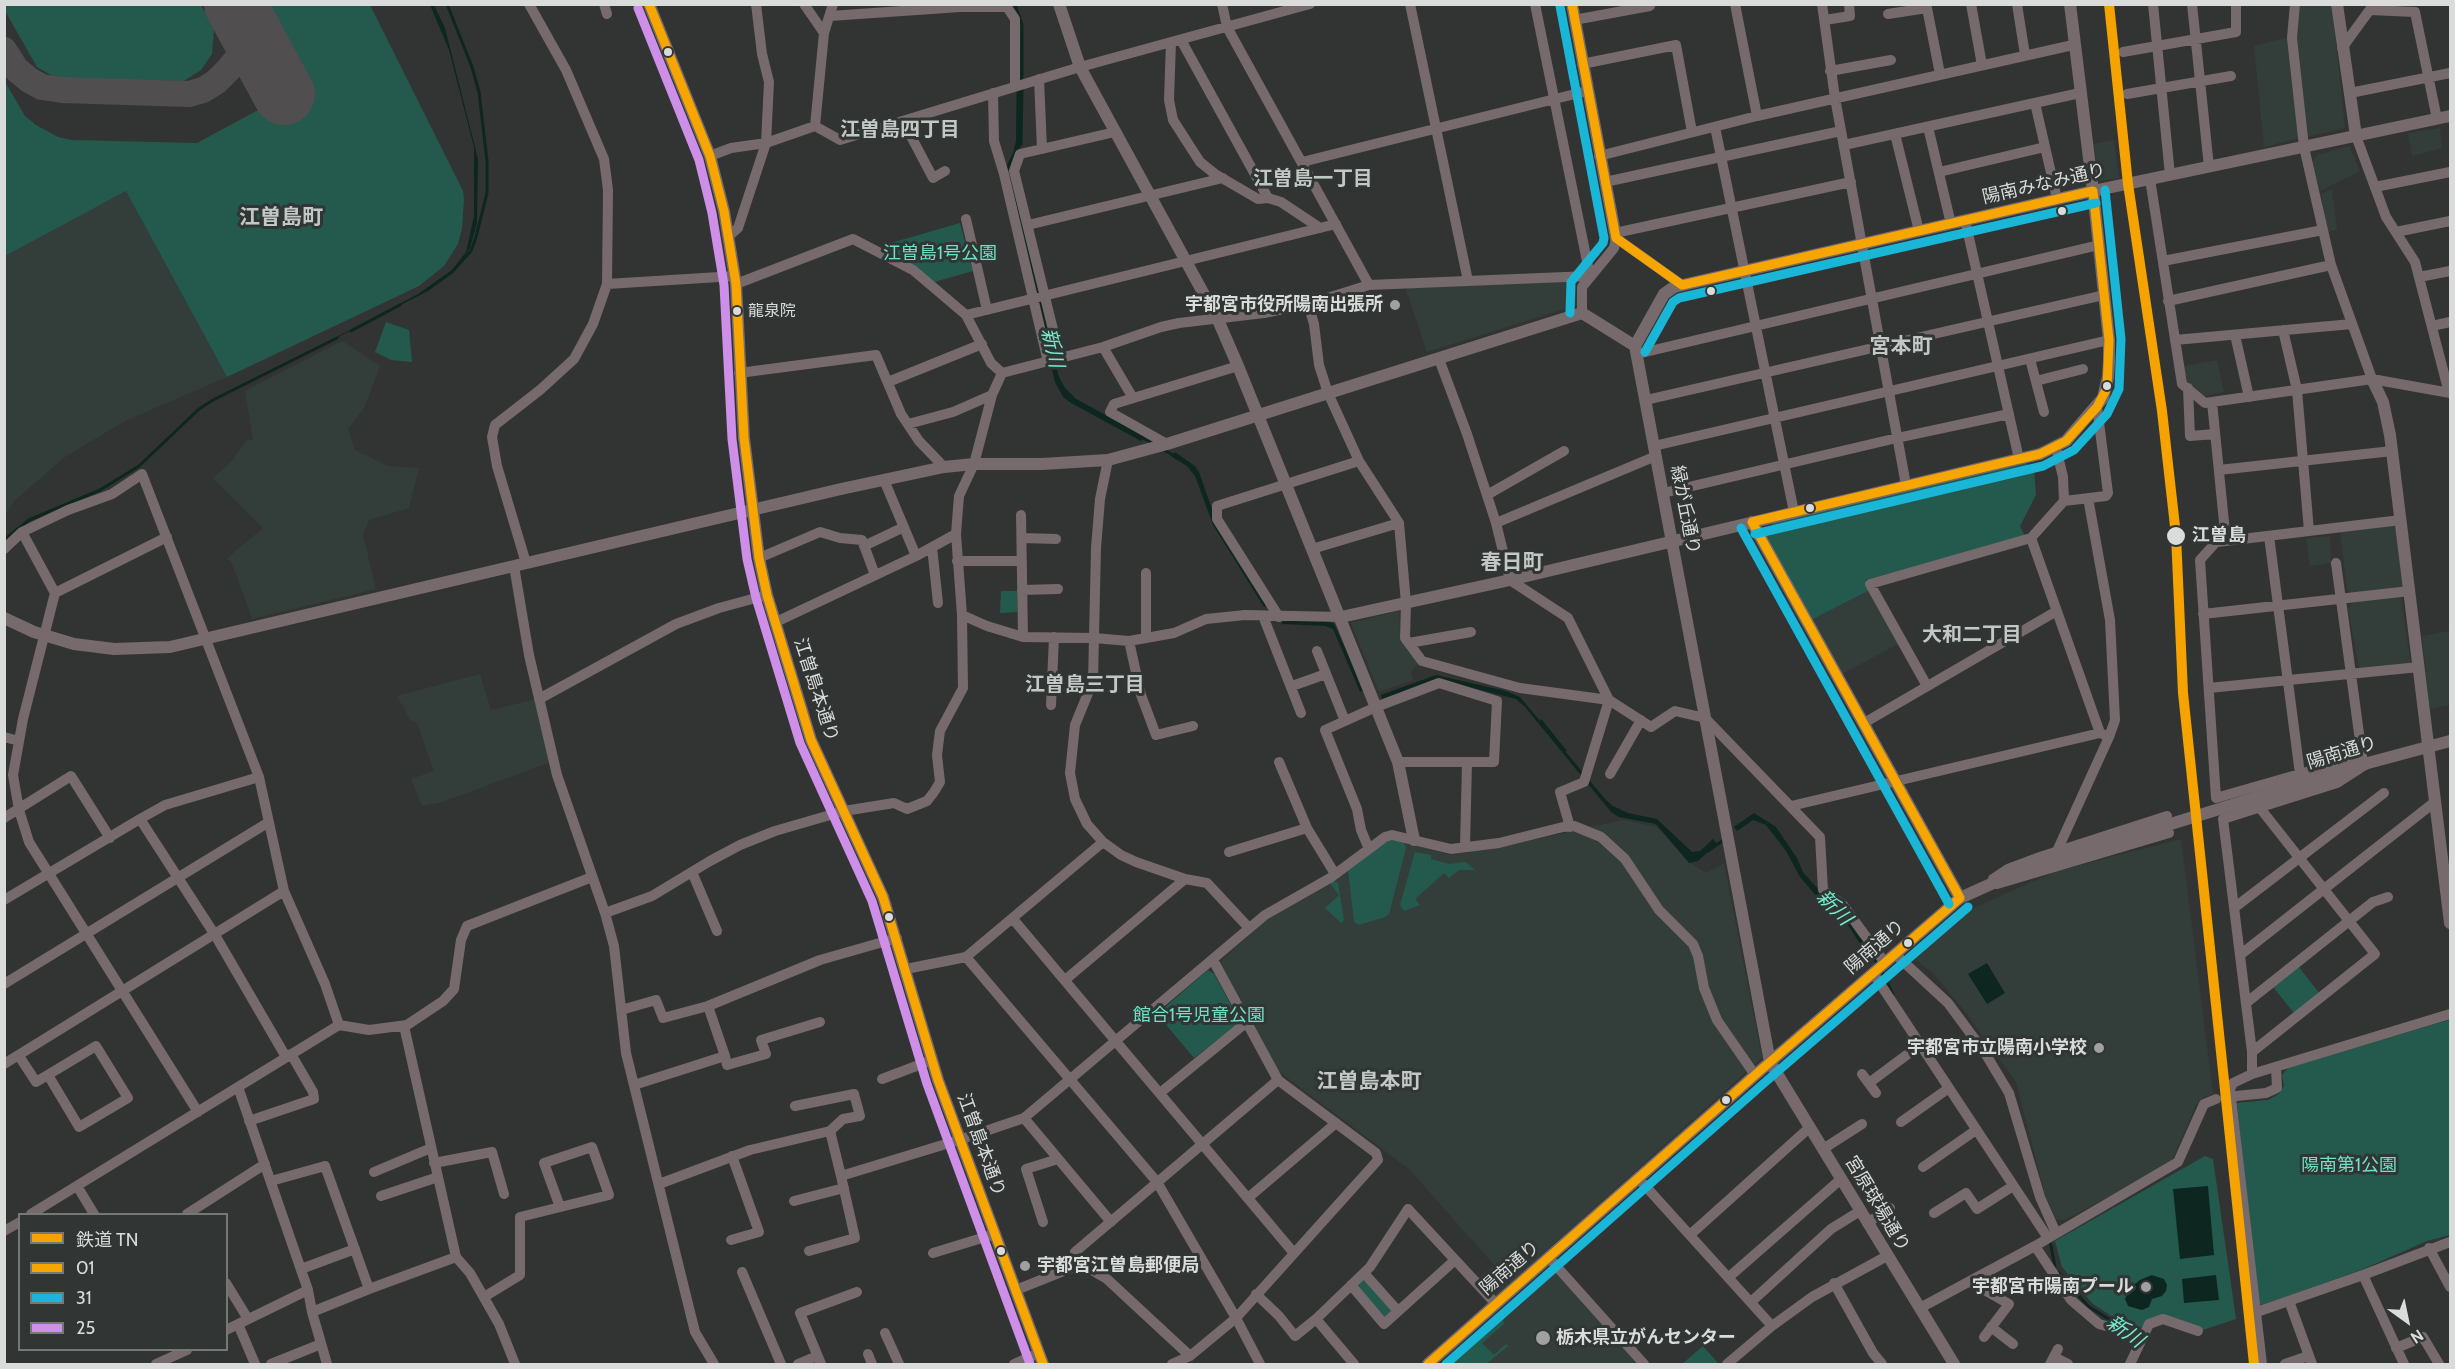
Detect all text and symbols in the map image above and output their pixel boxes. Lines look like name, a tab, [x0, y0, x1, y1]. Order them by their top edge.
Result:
unlabelled marker	[662, 46, 674, 58]
district label: 江曽島四丁目	[840, 118, 960, 142]
street label: 陽南みなみ通り	[1980, 159, 2108, 209]
district label: 江曽島一丁目	[1253, 167, 1373, 191]
district label: 江曽島町	[239, 205, 323, 231]
unlabelled marker	[2056, 205, 2068, 217]
park label: 江曽島1号公園	[883, 243, 997, 265]
unlabelled marker	[1705, 285, 1717, 297]
place label: 宇都宮市役所陽南出張所	[1185, 294, 1383, 316]
marker: 宇都宮市役所陽南出張所	[1388, 298, 1402, 312]
place label: 龍泉院	[748, 301, 796, 321]
marker: 龍泉院	[731, 305, 743, 317]
water label: 新川	[1036, 326, 1068, 370]
district label: 宮本町	[1870, 334, 1932, 360]
unlabelled marker	[2101, 380, 2113, 392]
street label: 緑が丘通り	[1666, 464, 1704, 556]
unlabelled marker	[1804, 502, 1816, 514]
marker: 江曽島	[2165, 525, 2187, 547]
place label: 江曽島	[2192, 525, 2246, 547]
district label: 春日町	[1481, 550, 1543, 576]
district label: 大和二丁目	[1922, 623, 2022, 647]
street label: 江曽島本通り	[789, 635, 843, 745]
district label: 江曽島三丁目	[1025, 673, 1145, 697]
street label: 陽南通り	[2304, 732, 2380, 774]
water label: 新川	[1811, 885, 1857, 931]
unlabelled marker	[883, 911, 895, 923]
street label: 陽南通り	[1841, 915, 1909, 979]
unlabelled marker	[1902, 937, 1914, 949]
park label: 館合1号児童公園	[1133, 1005, 1265, 1027]
place label: 宇都宮市立陽南小学校	[1907, 1037, 2087, 1059]
marker: 宇都宮市立陽南小学校	[2092, 1041, 2106, 1055]
district label: 江曽島本町	[1317, 1069, 1421, 1095]
street label: 江曽島本通り	[952, 1091, 1010, 1199]
unlabelled marker	[1720, 1094, 1732, 1106]
street label: 宮原球場通り	[1840, 1152, 1914, 1256]
park label: 陽南第1公園	[2301, 1155, 2397, 1177]
legend	[18, 1213, 228, 1351]
text: 鉄道 TN	[76, 1229, 138, 1251]
street label: 陽南通り	[1476, 1236, 1544, 1300]
unlabelled marker	[995, 1245, 1007, 1257]
place label: 宇都宮江曽島郵便局	[1037, 1255, 1199, 1277]
text: 01	[76, 1257, 94, 1279]
marker: 宇都宮江曽島郵便局	[1018, 1259, 1032, 1273]
place label: 宇都宮市陽南プール	[1972, 1276, 2134, 1298]
marker: 宇都宮市陽南プール	[2139, 1280, 2153, 1294]
text: 31	[76, 1287, 92, 1309]
north arrow	[2377, 1291, 2437, 1351]
water label: 新川	[2102, 1311, 2148, 1353]
text: 25	[76, 1317, 95, 1339]
text: N	[2407, 1325, 2427, 1348]
place label: 栃木県立がんセンター	[1556, 1327, 1736, 1349]
marker: 栃木県立がんセンター	[1534, 1329, 1552, 1347]

